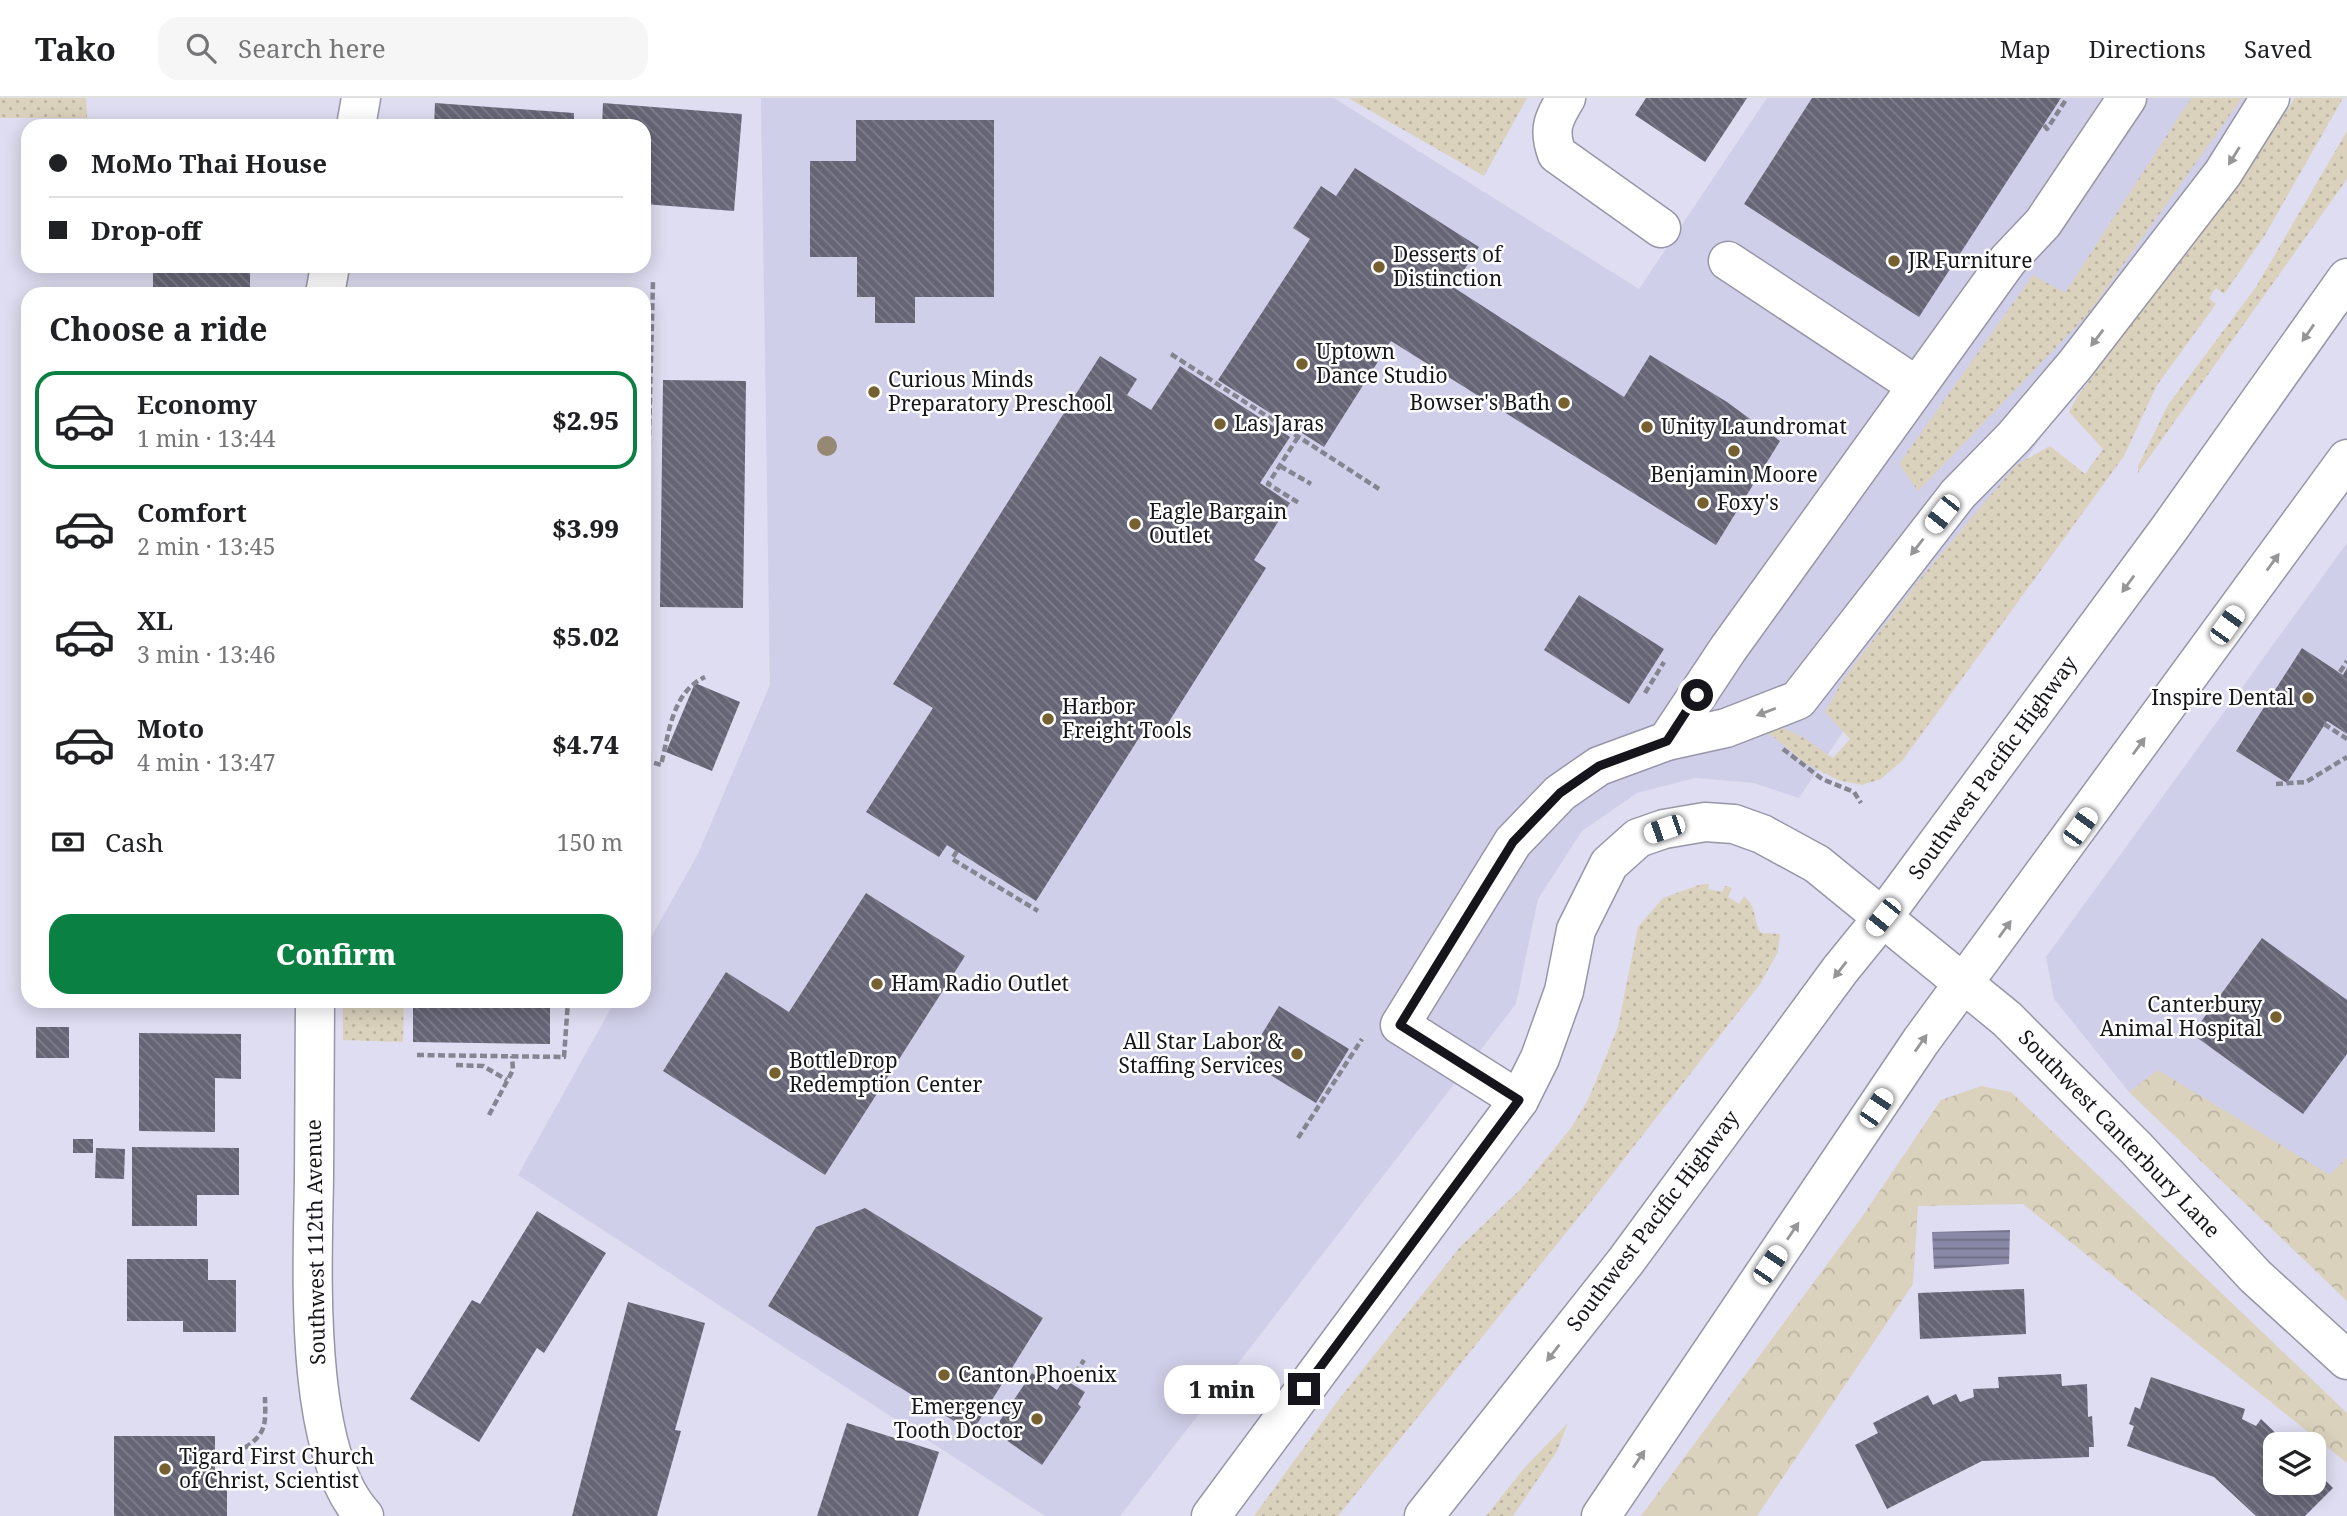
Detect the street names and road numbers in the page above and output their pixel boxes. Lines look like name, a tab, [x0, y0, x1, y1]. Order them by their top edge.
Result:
street label: Southwest Pacific Highway	[1902, 650, 2083, 885]
street label: Southwest Canterbury Lane	[2013, 1023, 2227, 1243]
street label: Southwest Pacific Highway	[1560, 1104, 1745, 1337]
street label: Southwest 112th Avenue	[299, 1119, 331, 1365]

